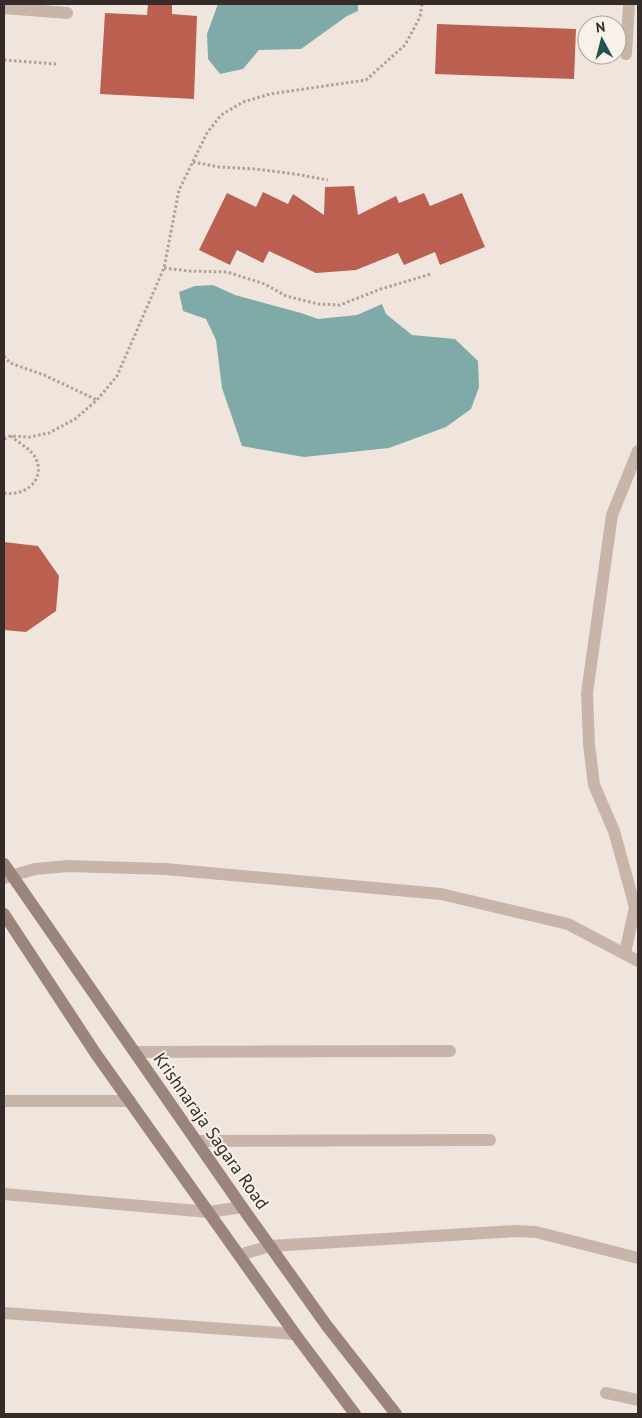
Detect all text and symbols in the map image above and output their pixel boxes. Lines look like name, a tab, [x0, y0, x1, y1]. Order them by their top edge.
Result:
north arrow	[577, 15, 627, 65]
text: N	[595, 18, 606, 37]
street label: Krishnaraja Sagara Road	[149, 1048, 274, 1214]

